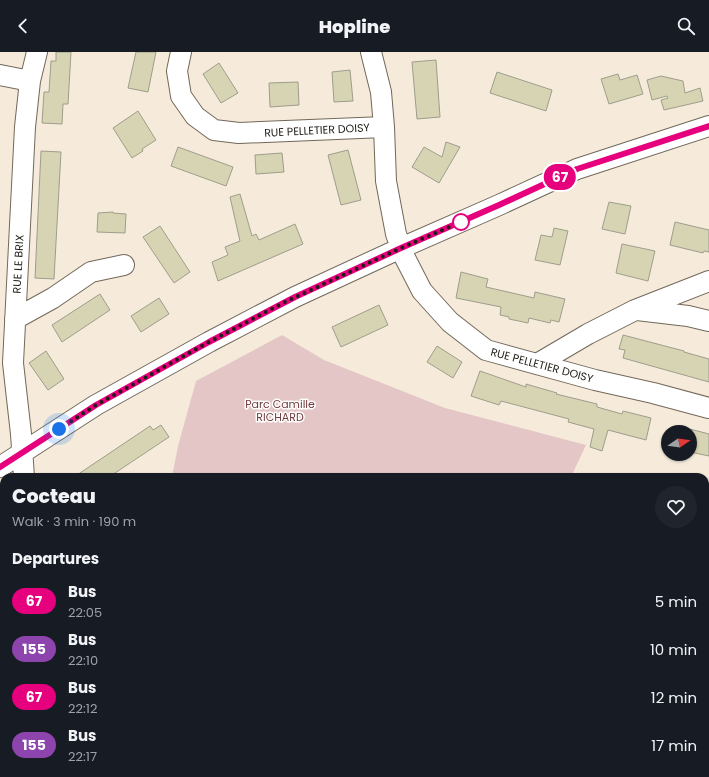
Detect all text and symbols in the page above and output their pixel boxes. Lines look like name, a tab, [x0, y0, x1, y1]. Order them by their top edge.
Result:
text: Hopline	[319, 14, 390, 39]
icon: back	[12, 15, 34, 37]
icon: search	[675, 15, 697, 37]
street label: RUE PELLETIER DOISY	[264, 119, 371, 141]
line badge: 67	[542, 164, 578, 190]
text: 67	[552, 167, 568, 187]
unlabelled marker	[452, 213, 470, 231]
street label: RUE LE BRIX	[8, 234, 28, 294]
street label: RUE PELLETIER DOISY	[489, 344, 596, 387]
park label: Parc Camille RICHARD	[245, 396, 315, 425]
your location	[49, 419, 69, 439]
north arrow	[661, 425, 697, 461]
map controls	[661, 425, 697, 461]
text: Cocteau	[12, 483, 96, 510]
button: heart	[655, 486, 697, 528]
text: Walk · 3 min · 190 m	[12, 512, 136, 531]
text: Departures	[12, 548, 99, 569]
text: Bus	[68, 581, 96, 602]
text: 67	[26, 591, 42, 611]
text: 5 min	[655, 591, 697, 612]
text: 22:05	[68, 603, 102, 622]
text: Bus	[68, 629, 96, 650]
text: 155	[22, 639, 46, 659]
text: 10 min	[650, 639, 697, 660]
text: 22:10	[68, 651, 98, 670]
text: Bus	[68, 677, 96, 698]
text: 67	[26, 687, 42, 707]
text: 12 min	[651, 687, 697, 708]
text: 22:12	[68, 699, 97, 718]
text: Bus	[68, 725, 96, 746]
text: 155	[22, 735, 46, 755]
text: 17 min	[651, 735, 697, 756]
text: 22:17	[68, 747, 97, 766]

